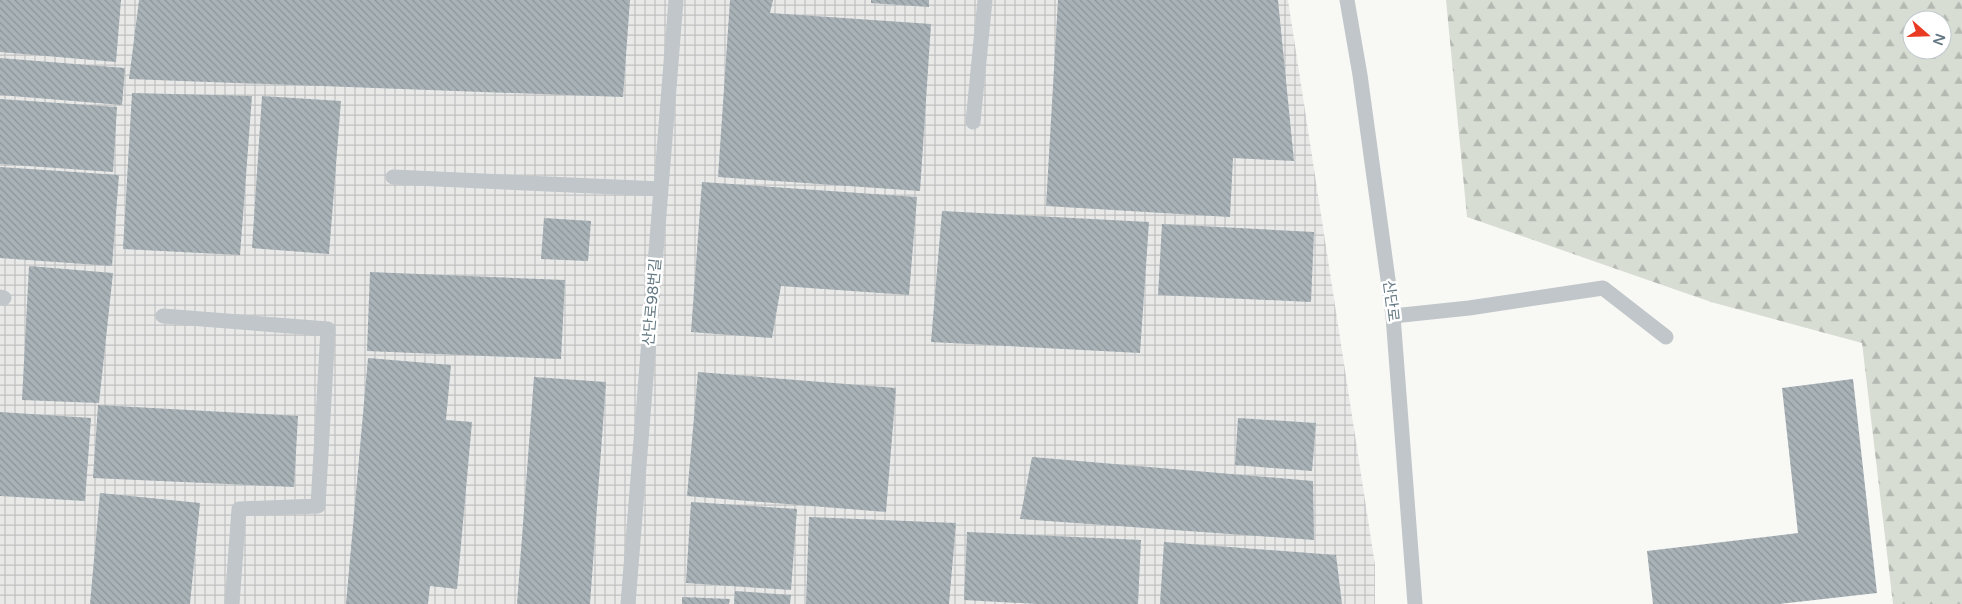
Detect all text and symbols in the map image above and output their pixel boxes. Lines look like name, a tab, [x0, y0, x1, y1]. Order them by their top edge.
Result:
north arrow	[1902, 10, 1952, 60]
text: N	[1929, 31, 1949, 47]
street label: 산단로98번길	[639, 257, 665, 347]
street label: 산단로	[1380, 279, 1402, 323]

